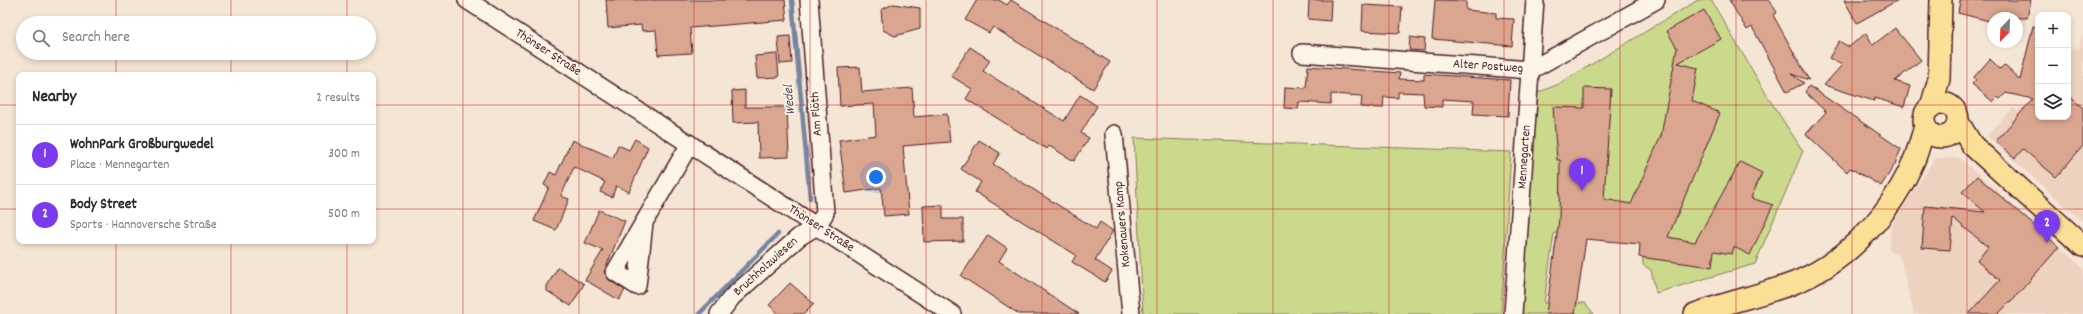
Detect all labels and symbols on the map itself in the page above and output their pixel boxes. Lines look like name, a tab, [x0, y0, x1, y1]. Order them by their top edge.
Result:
north arrow	[1987, 12, 2023, 48]
street label: Thönser Straße	[511, 25, 585, 82]
street label: Alter Postweg	[1452, 55, 1524, 79]
water label: Wedel	[779, 82, 801, 116]
street label: Am Flöth	[806, 91, 828, 137]
street label: Mennegarten	[1513, 124, 1537, 190]
pin: 1	[1569, 158, 1595, 191]
your location	[866, 167, 886, 187]
street label: Kokenauers Kamp	[1110, 180, 1136, 268]
street label: Thönser Straße	[784, 201, 858, 258]
pin: 2	[2034, 210, 2060, 243]
street label: Bruchholzwiesen	[729, 233, 803, 301]

